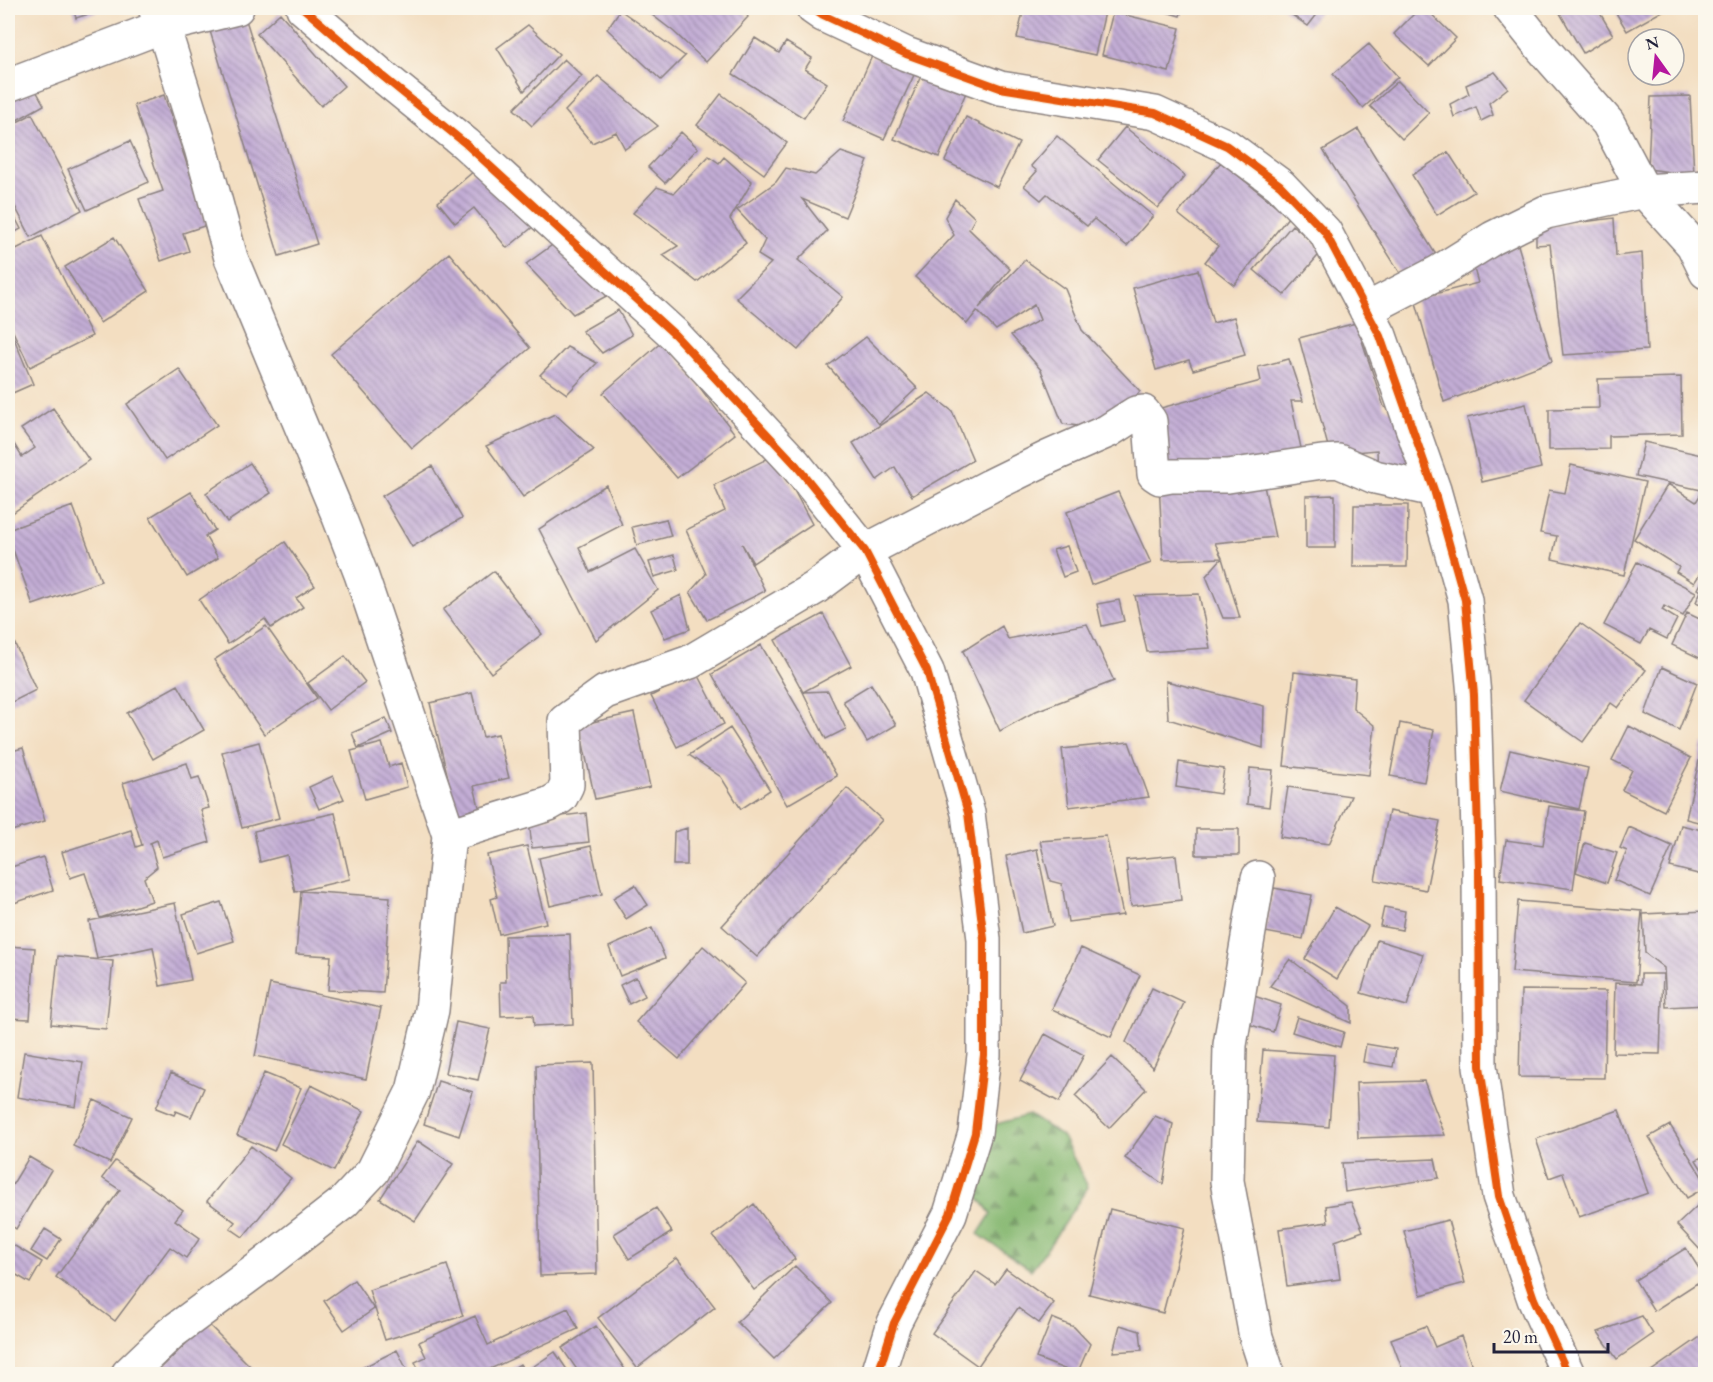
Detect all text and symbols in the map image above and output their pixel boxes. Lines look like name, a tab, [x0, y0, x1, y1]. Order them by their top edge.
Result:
north arrow	[1626, 27, 1686, 87]
text: N	[1643, 31, 1661, 55]
scale bar	[1494, 1316, 1608, 1354]
text: 20 m	[1503, 1325, 1538, 1348]

